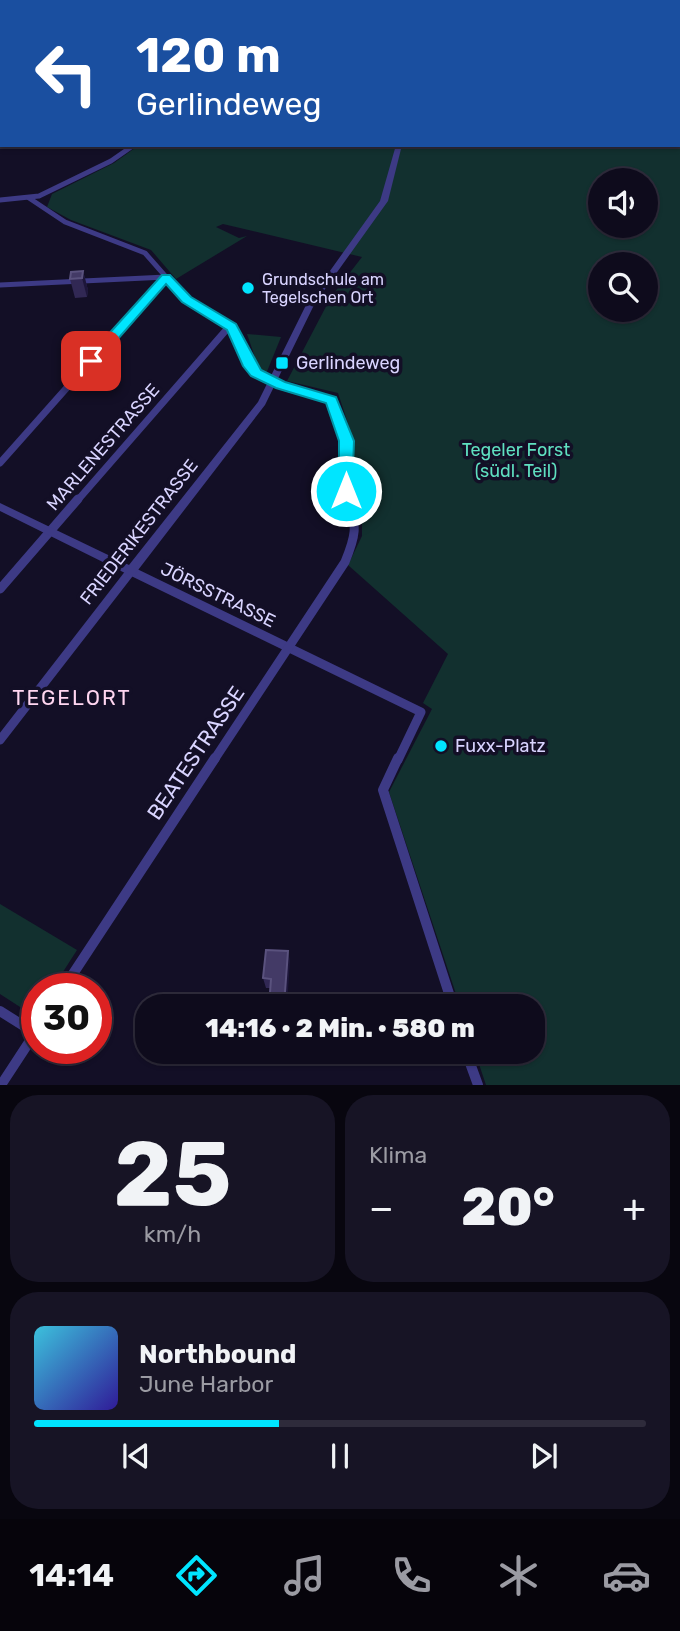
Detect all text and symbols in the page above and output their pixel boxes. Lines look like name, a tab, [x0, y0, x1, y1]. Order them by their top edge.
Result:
text: 120 m	[136, 26, 281, 84]
icon: left	[21, 28, 112, 119]
text: Gerlindeweg	[136, 85, 322, 123]
map controls	[588, 168, 658, 322]
button: sound	[588, 168, 658, 238]
button: search	[588, 252, 658, 322]
place label: Grundschule am Tegelschen Ort	[262, 270, 384, 307]
marker: Grundschule am Tegelschen Ort	[240, 280, 256, 296]
pin	[61, 331, 121, 391]
icon: arrive	[72, 342, 110, 380]
place label: Gerlindeweg	[296, 352, 400, 374]
marker: Gerlindeweg	[274, 355, 290, 371]
street label: MARLENESTRASSE	[42, 379, 164, 515]
park label: Tegeler Forst (südl. Teil)	[462, 439, 570, 482]
position arrow	[309, 454, 383, 528]
street label: FRIEDERIKESTRASSE	[75, 455, 203, 609]
street label: JÖRSSTRASSE	[157, 558, 279, 632]
street label: BEATESTRASSE	[142, 681, 249, 824]
district label: TEGELORT	[12, 685, 132, 710]
place label: Fuxx-Platz	[455, 735, 546, 757]
marker: Fuxx-Platz	[433, 738, 449, 754]
speed limit sign: 30	[21, 973, 112, 1064]
text: 14:16 · 2 Min. · 580 m	[205, 1013, 475, 1044]
text: 25	[114, 1120, 231, 1228]
text: Klima	[369, 1141, 427, 1169]
text: 20°	[461, 1176, 555, 1238]
text: −	[369, 1185, 394, 1231]
text: +	[622, 1185, 646, 1231]
text: km/h	[144, 1220, 201, 1248]
text: Northbound	[139, 1339, 297, 1370]
text: June Harbor	[139, 1370, 273, 1398]
icon: previous	[117, 1437, 155, 1475]
icon: pause	[321, 1437, 359, 1475]
icon: next	[525, 1437, 563, 1475]
icon: directions	[172, 1551, 221, 1600]
icon: music	[280, 1551, 329, 1600]
icon: phone	[387, 1551, 436, 1600]
icon: climate	[494, 1551, 543, 1600]
icon: car	[602, 1551, 651, 1600]
text: 14:14	[29, 1556, 114, 1594]

